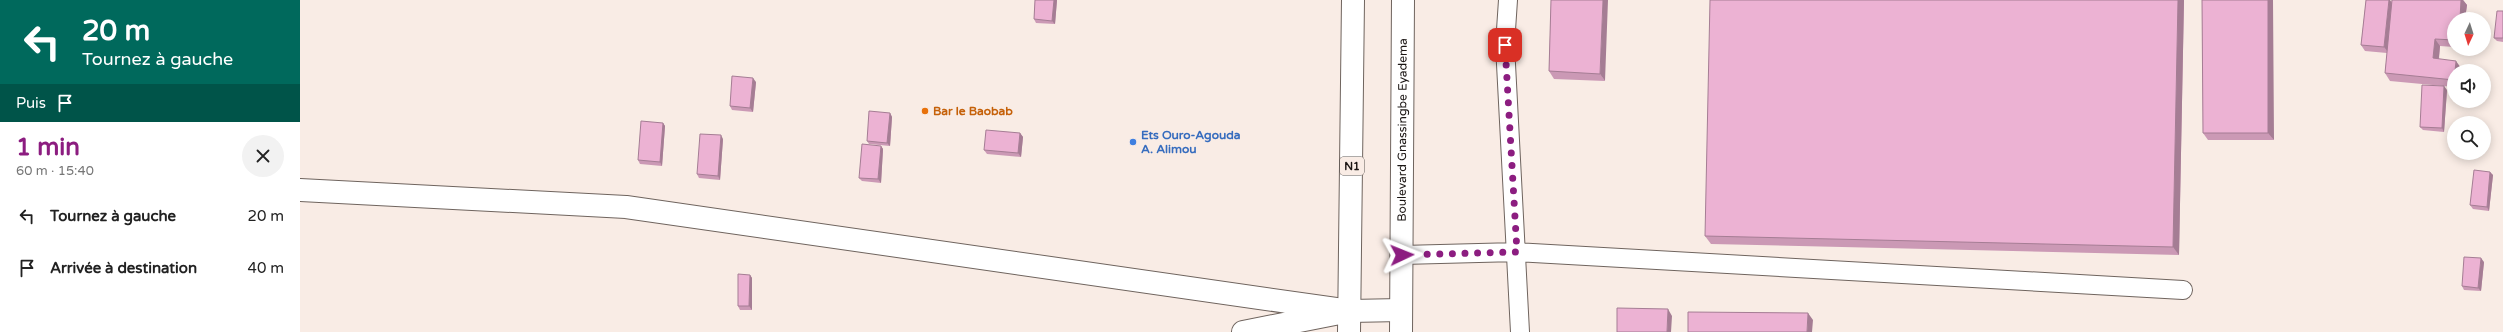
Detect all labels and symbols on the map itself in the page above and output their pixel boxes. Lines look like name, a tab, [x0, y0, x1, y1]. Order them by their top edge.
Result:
north arrow	[2447, 12, 2491, 56]
pin	[1488, 28, 1522, 62]
street label: Boulevard Gnassingbe Eyadema	[1395, 38, 1410, 222]
place label: Bar le Baobab	[933, 104, 1013, 118]
marker: Bar le Baobab	[920, 106, 930, 116]
place label: Ets Ouro-Agouda A. Alimou	[1141, 128, 1241, 156]
marker: Ets Ouro-Agouda A. Alimou	[1128, 137, 1138, 147]
road number: N1	[1340, 157, 1364, 175]
position arrow	[1381, 234, 1423, 276]

